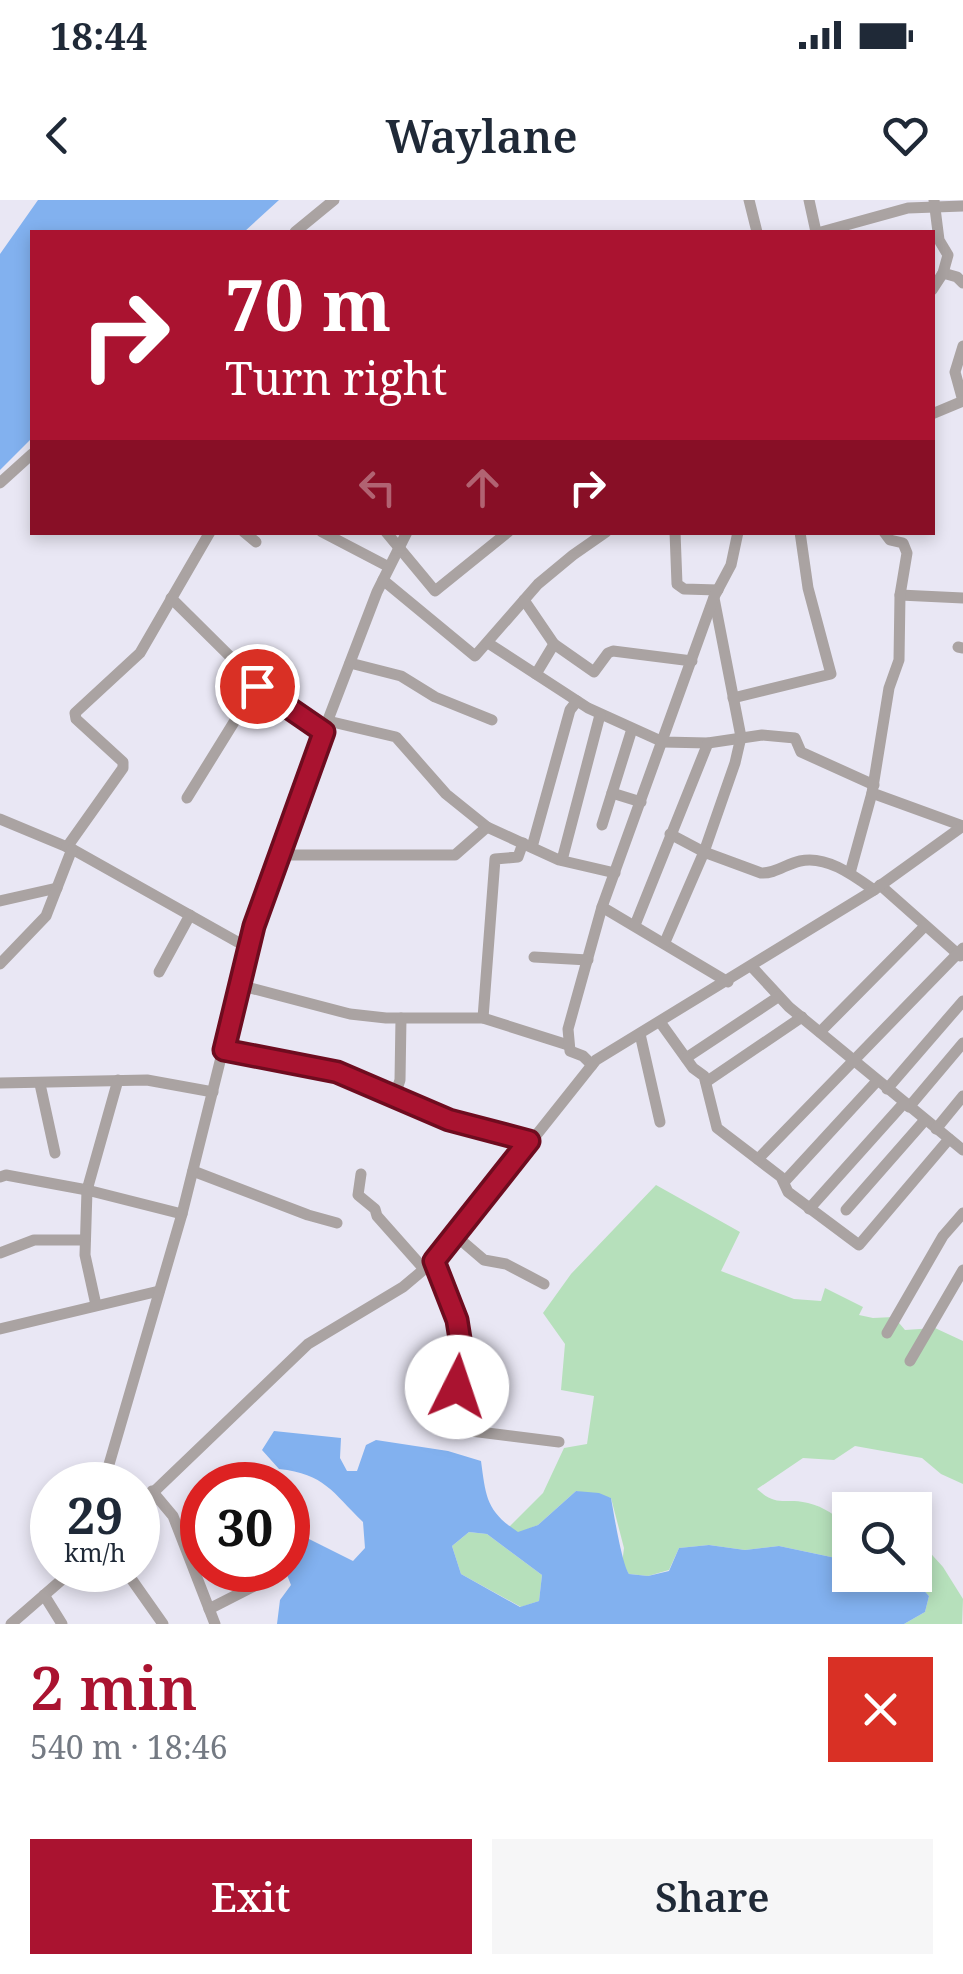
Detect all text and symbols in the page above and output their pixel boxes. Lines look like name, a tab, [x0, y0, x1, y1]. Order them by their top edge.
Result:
text: 18:44	[50, 9, 147, 61]
text: Waylane	[385, 105, 578, 166]
icon: back	[30, 108, 85, 163]
icon: heart	[878, 108, 933, 163]
text: 70 m	[225, 256, 391, 352]
icon: right	[60, 270, 190, 400]
text: Turn right	[225, 347, 447, 408]
icon: left	[350, 460, 405, 515]
icon: ahead	[455, 460, 510, 515]
icon: right	[560, 460, 615, 515]
pin	[215, 644, 300, 729]
icon: arrive	[230, 659, 285, 714]
position arrow	[405, 1335, 509, 1439]
speed limit sign: 30	[180, 1462, 310, 1592]
text: 29	[67, 1481, 123, 1549]
map controls	[832, 1492, 932, 1592]
button: search	[832, 1492, 932, 1592]
text: km/h	[64, 1535, 126, 1569]
text: 2 min	[30, 1646, 198, 1728]
button: close	[828, 1657, 933, 1762]
text: 540 m · 18:46	[30, 1725, 228, 1768]
button: Exit	[30, 1839, 472, 1954]
button: Share	[492, 1839, 933, 1954]

